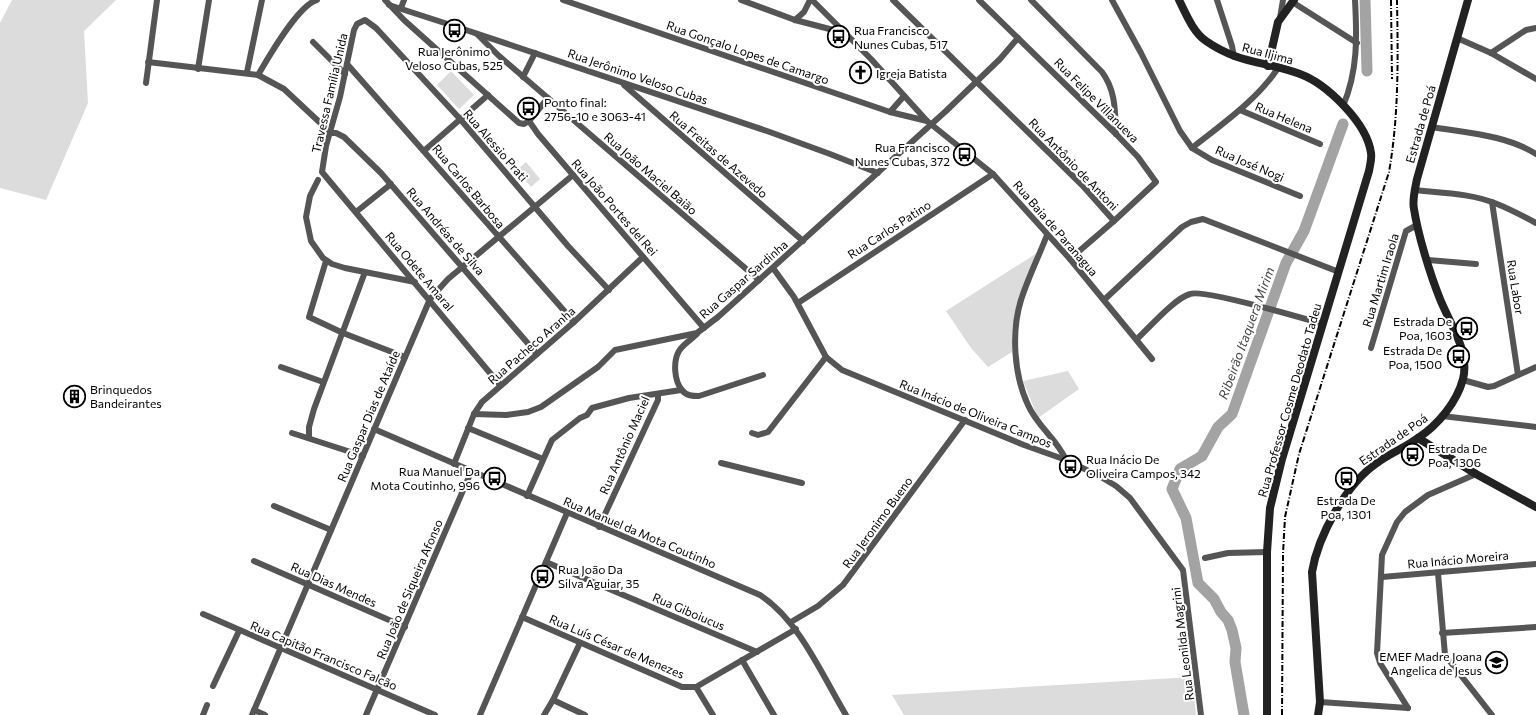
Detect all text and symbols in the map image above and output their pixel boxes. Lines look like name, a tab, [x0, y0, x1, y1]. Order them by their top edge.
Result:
bus stop icon: Rua Jerônimo Veloso Cubas, 525	[441, 17, 467, 43]
street label: Rua Gonçalo Lopes de Camargo	[665, 18, 831, 86]
place label: Rua Francisco Nunes Cubas, 517	[854, 23, 948, 51]
bus stop icon: Rua Francisco Nunes Cubas, 517	[826, 24, 852, 50]
street label: Travessa Família Unida	[308, 32, 350, 154]
street label: Rua Iljima	[1241, 39, 1295, 67]
place label: Rua Jerônimo Veloso Cubas, 525	[405, 44, 503, 72]
street label: Rua Jerônimo Veloso Cubas	[566, 45, 710, 108]
street label: Rua Felipe Villanueva	[1052, 55, 1142, 145]
church icon: Igreja Batista	[847, 60, 873, 86]
place label: Igreja Batista	[876, 66, 947, 80]
street label: Estrada de Poá	[1402, 84, 1438, 164]
place label: Ponto final: 2756-10 e 3063-41	[544, 95, 646, 123]
bus stop icon: Ponto final: 2756-10 e 3063-41	[515, 96, 541, 122]
street label: Rua Helena	[1253, 99, 1315, 135]
street label: Rua Alessio Prati	[461, 106, 531, 184]
street label: Rua Freitas de Azevedo	[667, 108, 771, 200]
street label: Rua Antônio de Antoni	[1026, 115, 1122, 213]
street label: Rua João Maciel Baião	[601, 129, 700, 218]
place label: Rua Francisco Nunes Cubas, 372	[855, 140, 950, 168]
street label: Rua Carlos Barbosa	[430, 141, 508, 231]
bus stop icon: Rua Francisco Nunes Cubas, 372	[952, 141, 978, 167]
street label: Rua José Nogi	[1213, 142, 1287, 185]
street label: Rua João Portes del Rei	[568, 156, 661, 259]
street label: Rua Baia de Paranagua	[1011, 177, 1101, 279]
street label: Rua Andréas de Silva	[404, 184, 488, 278]
street label: Rua Carlos Patino	[845, 197, 933, 261]
street label: Rua Odete Amaral	[383, 229, 457, 313]
street label: Rua Martim Iraola	[1359, 231, 1401, 329]
street label: Rua Gaspar Sardinha	[696, 237, 790, 321]
street label: Rua Labor	[1505, 259, 1527, 316]
water label: Ribeirão Itaquera Mirim	[1215, 265, 1277, 401]
street label: Rua Professor Cosme Deodato Tadeu	[1255, 301, 1323, 499]
street label: Rua Pacheco Aranha	[485, 303, 577, 387]
place label: Estrada De Poa, 1603	[1393, 314, 1452, 342]
bus stop icon: Estrada De Poa, 1603	[1454, 315, 1480, 341]
place label: Estrada De Poa, 1500	[1383, 343, 1442, 371]
bus stop icon: Estrada De Poa, 1500	[1445, 344, 1471, 370]
street label: Rua Gaspar Dias de Ataíde	[334, 348, 402, 484]
street label: Rua Inácio de Oliveira Campos	[898, 376, 1054, 450]
place label: Brinquedos Bandeirantes	[90, 382, 162, 410]
building icon: Brinquedos Bandeirantes	[61, 383, 87, 409]
street label: Rua Antônio Maciel	[596, 394, 652, 496]
street label: Estrada de Poá	[1356, 410, 1430, 468]
place label: Estrada De Poa, 1306	[1428, 441, 1487, 469]
bus stop icon: Estrada De Poa, 1306	[1399, 442, 1425, 468]
place label: Rua Inácio De Oliveira Campos, 342	[1086, 452, 1201, 480]
bus stop icon: Rua Inácio De Oliveira Campos, 342	[1057, 453, 1083, 479]
place label: Rua Manuel Da Mota Coutinho, 996	[370, 464, 480, 492]
bus stop icon: Rua Manuel Da Mota Coutinho, 996	[482, 465, 508, 491]
bus stop icon: Estrada De Poa, 1301	[1333, 466, 1359, 492]
street label: Rua Jeronimo Bueno	[839, 474, 916, 571]
street label: Rua Manuel da Mota Coutinho	[561, 493, 719, 571]
place label: Estrada De Poa, 1301	[1316, 493, 1376, 521]
street label: Rua João de Siqueira Afonso	[373, 517, 446, 662]
street label: Rua Inácio Moreira	[1407, 548, 1509, 570]
street label: Rua Dias Mendes	[289, 559, 379, 609]
place label: Rua João Da Silva Aguiar, 35	[558, 562, 639, 590]
bus stop icon: Rua João Da Silva Aguiar, 35	[530, 563, 556, 589]
street label: Rua Leonilda Magrini	[1168, 587, 1196, 701]
street label: Rua Giboiucus	[651, 589, 727, 633]
street label: Rua Luís César de Menezes	[547, 611, 687, 681]
street label: Rua Capitão Francisco Falcão	[248, 618, 400, 692]
place label: EMEF Madre Joana Angelica de Jesus	[1379, 649, 1482, 678]
school or university icon: EMEF Madre Joana Angelica de Jesus	[1484, 650, 1510, 676]

